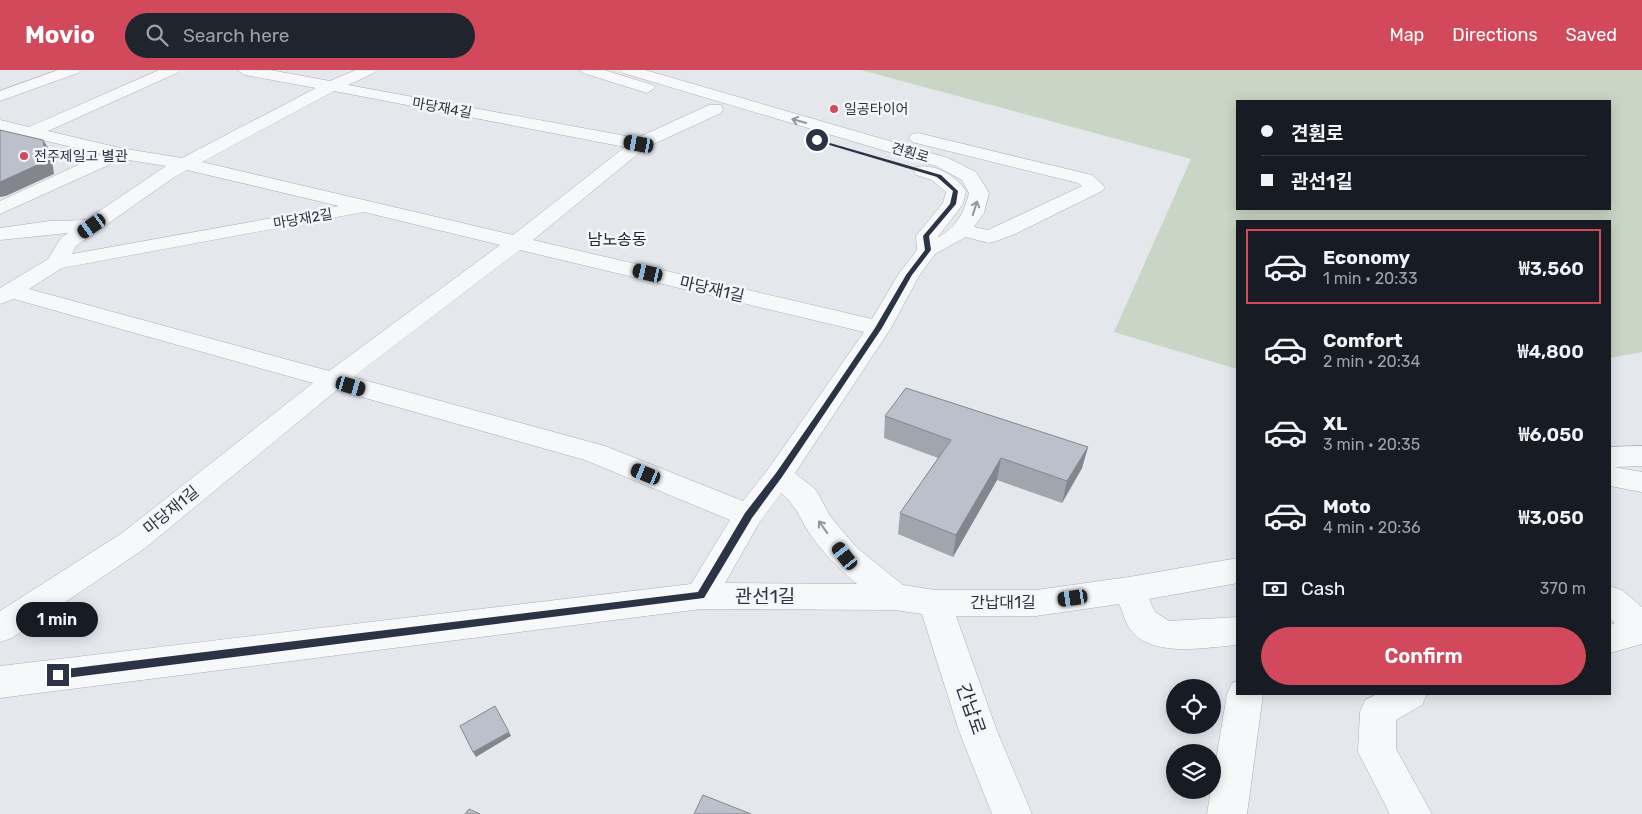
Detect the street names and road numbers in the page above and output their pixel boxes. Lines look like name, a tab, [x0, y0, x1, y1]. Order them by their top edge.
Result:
street label: 마당재4길	[411, 94, 473, 122]
street label: 견훤로	[889, 140, 931, 167]
street label: 마당재2길	[272, 205, 334, 233]
street label: 마당재1길	[678, 272, 746, 306]
street label: 마당재1길	[139, 482, 203, 538]
street label: 관선1길	[735, 585, 795, 608]
street label: 간납대1길	[970, 593, 1036, 612]
street label: 간납로	[952, 680, 990, 738]

